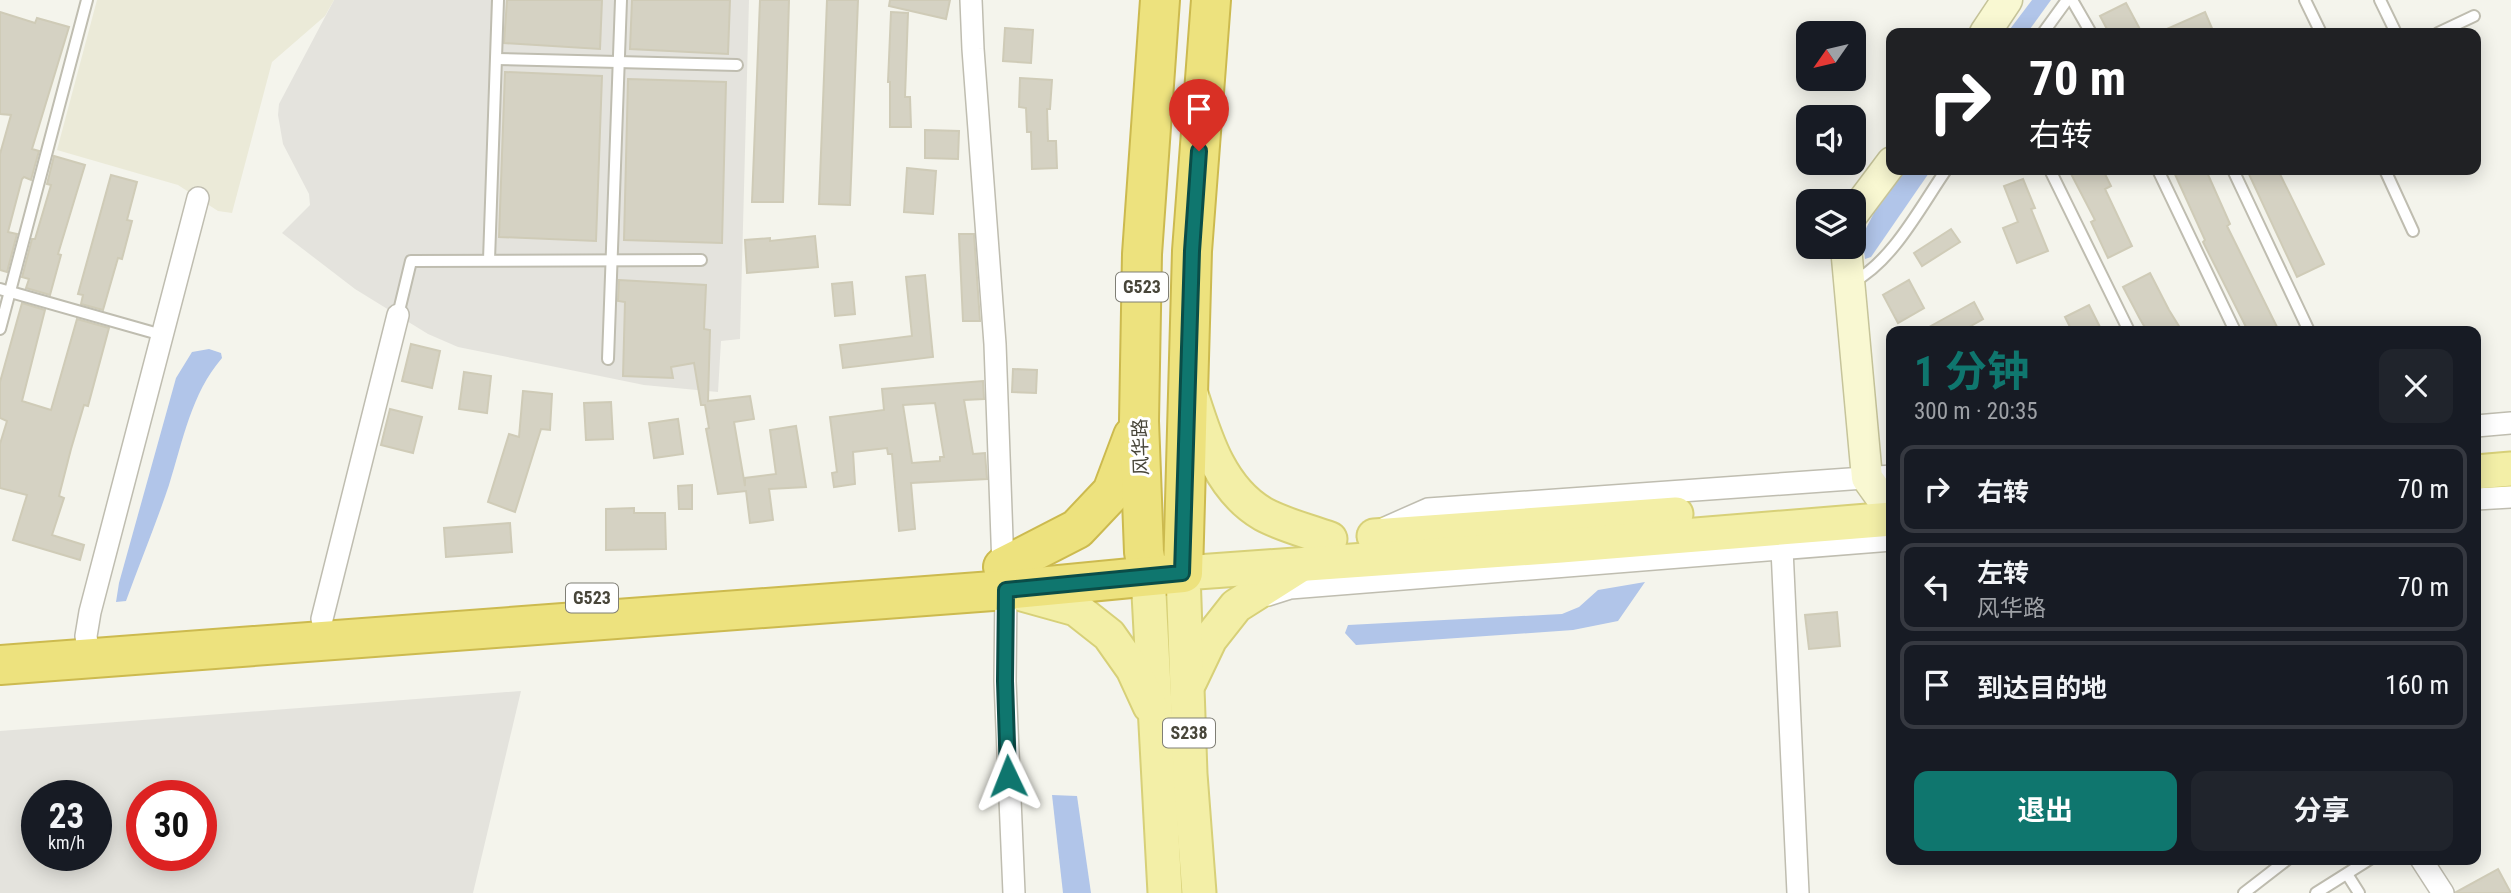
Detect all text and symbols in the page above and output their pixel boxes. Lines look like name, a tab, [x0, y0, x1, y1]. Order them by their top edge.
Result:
north arrow	[1796, 21, 1866, 91]
map controls	[1796, 21, 1866, 259]
text: 70 m	[2029, 50, 2126, 107]
icon: right	[1914, 56, 2005, 147]
pin	[1169, 79, 1229, 151]
icon: arrive	[1180, 90, 1218, 128]
button: sound	[1796, 105, 1866, 175]
text: 右转	[2029, 116, 2093, 154]
button: layers	[1796, 189, 1866, 259]
road number: G523	[1116, 272, 1168, 302]
text: 1 分钟	[1914, 347, 2029, 396]
button: close	[2379, 349, 2453, 423]
text: 300 m · 20:35	[1914, 398, 2038, 425]
street label: 风华路	[1128, 418, 1153, 476]
icon: right	[1918, 470, 1956, 508]
text: 70 m	[2398, 474, 2449, 504]
text: 右转	[1977, 477, 2029, 507]
text: 左转	[1977, 558, 2029, 588]
icon: left	[1918, 568, 1956, 606]
text: 70 m	[2398, 572, 2449, 602]
road number: G523	[566, 584, 618, 612]
text: 风华路	[1977, 595, 2046, 622]
icon: arrive	[1918, 666, 1956, 704]
text: 160 m	[2385, 670, 2449, 700]
text: 到达目的地	[1977, 673, 2107, 703]
road number: S238	[1163, 718, 1215, 748]
position arrow	[971, 739, 1045, 813]
button: 退出	[1914, 771, 2177, 851]
button: 分享	[2191, 771, 2453, 851]
speed limit sign: 30	[126, 780, 217, 871]
text: 23	[49, 796, 84, 837]
text: km/h	[48, 832, 85, 853]

